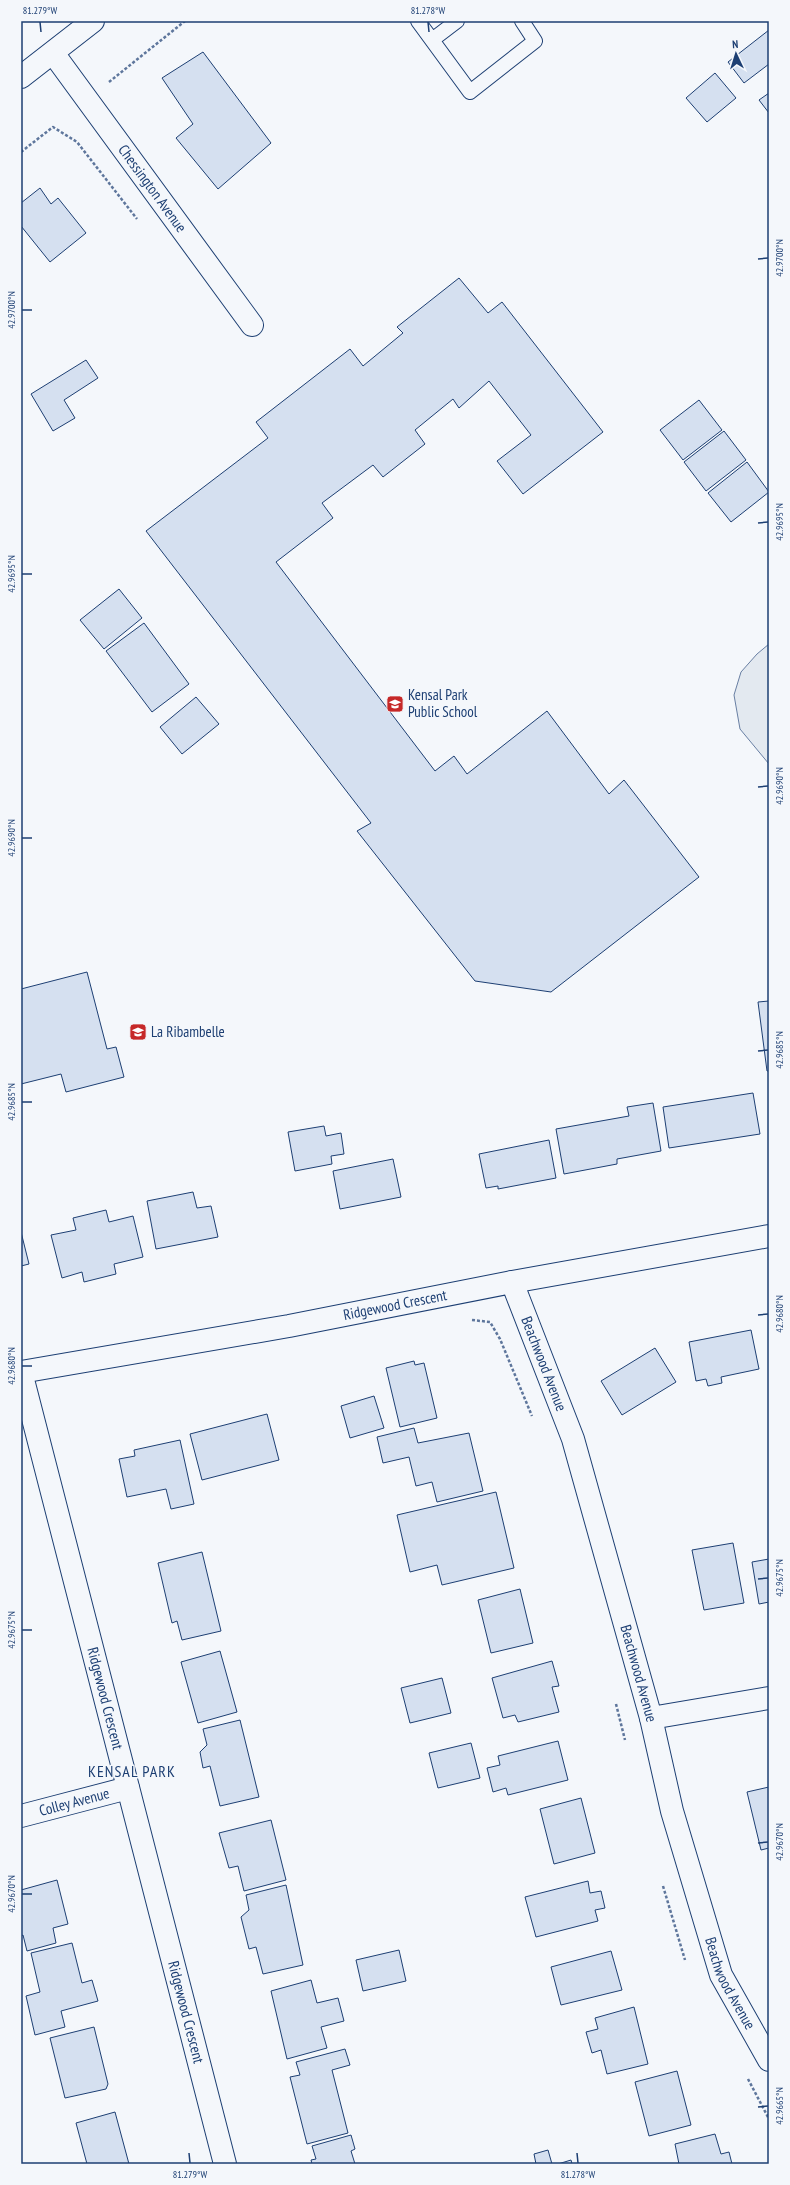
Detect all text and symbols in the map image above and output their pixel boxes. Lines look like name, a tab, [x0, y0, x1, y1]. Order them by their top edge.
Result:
text: 81.279°W	[23, 4, 57, 17]
text: 81.278°W	[411, 4, 445, 17]
north arrow	[716, 34, 756, 74]
text: N	[732, 37, 739, 51]
street label: Chessington Avenue	[114, 141, 191, 236]
text: 42.9700°N	[773, 239, 786, 277]
text: 42.9700°N	[5, 291, 18, 329]
text: 42.9695°N	[773, 503, 786, 541]
text: 42.9695°N	[5, 555, 18, 593]
place label: Kensal Park Public School	[408, 685, 478, 721]
school or university icon: Kensal Park Public School	[385, 694, 405, 714]
text: 42.9690°N	[773, 767, 786, 805]
text: 42.9690°N	[5, 819, 18, 857]
school or university icon: La Ribambelle	[128, 1022, 148, 1042]
place label: La Ribambelle	[151, 1022, 225, 1041]
text: 42.9685°N	[773, 1031, 786, 1069]
text: 42.9685°N	[5, 1083, 18, 1121]
street label: Ridgewood Crescent	[342, 1285, 448, 1324]
text: 42.9680°N	[773, 1295, 786, 1333]
street label: Beachwood Avenue	[517, 1314, 571, 1414]
text: 42.9680°N	[5, 1347, 18, 1385]
text: 42.9675°N	[773, 1559, 786, 1597]
text: 42.9675°N	[5, 1611, 18, 1649]
street label: Beachwood Avenue	[616, 1622, 662, 1724]
street label: Ridgewood Crescent	[83, 1645, 128, 1751]
district label: KENSAL PARK	[88, 1761, 176, 1781]
street label: Colley Avenue	[37, 1783, 111, 1820]
text: 42.9670°N	[773, 1823, 786, 1861]
text: 42.9670°N	[5, 1875, 18, 1913]
street label: Beachwood Avenue	[701, 1935, 760, 2033]
street label: Ridgewood Crescent	[164, 1959, 209, 2065]
text: 42.9665°N	[773, 2087, 786, 2125]
text: 81.279°W	[173, 2168, 207, 2181]
text: 81.278°W	[561, 2168, 595, 2181]

